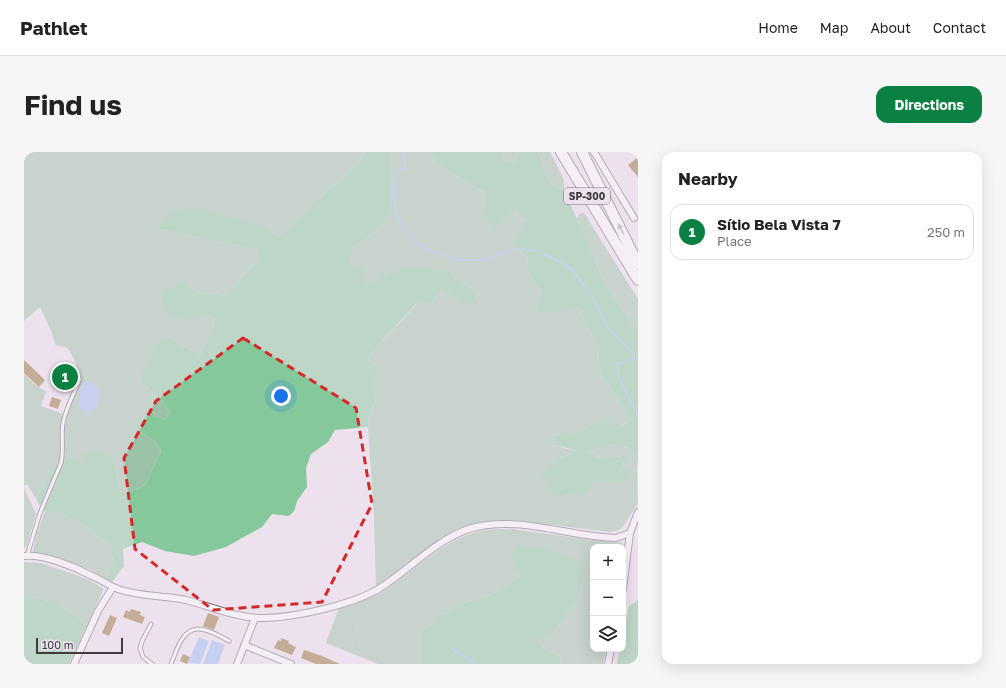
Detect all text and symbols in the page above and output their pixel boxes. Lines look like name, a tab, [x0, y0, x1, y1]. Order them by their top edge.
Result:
text: Pathlet	[20, 16, 88, 39]
text: Home	[758, 19, 798, 36]
text: Map	[820, 19, 848, 36]
text: About	[870, 19, 911, 36]
text: Contact	[933, 19, 986, 36]
button: Directions	[876, 86, 982, 123]
text: Find us	[24, 88, 122, 121]
text: Nearby	[678, 168, 738, 189]
road number: SP-300	[564, 188, 610, 204]
text: Sítio Bela Vista 7	[717, 215, 841, 233]
one-way arrow	[617, 223, 624, 235]
text: 1	[689, 224, 695, 240]
text: 250 m	[927, 224, 965, 240]
text: Place	[717, 233, 752, 249]
pin: 1	[52, 362, 78, 392]
your location	[271, 386, 291, 406]
map controls	[590, 544, 626, 652]
button: +	[590, 544, 626, 580]
button: −	[590, 580, 626, 616]
button: layers	[590, 616, 626, 652]
scale bar	[36, 636, 123, 655]
text: 100 m	[42, 638, 73, 651]

